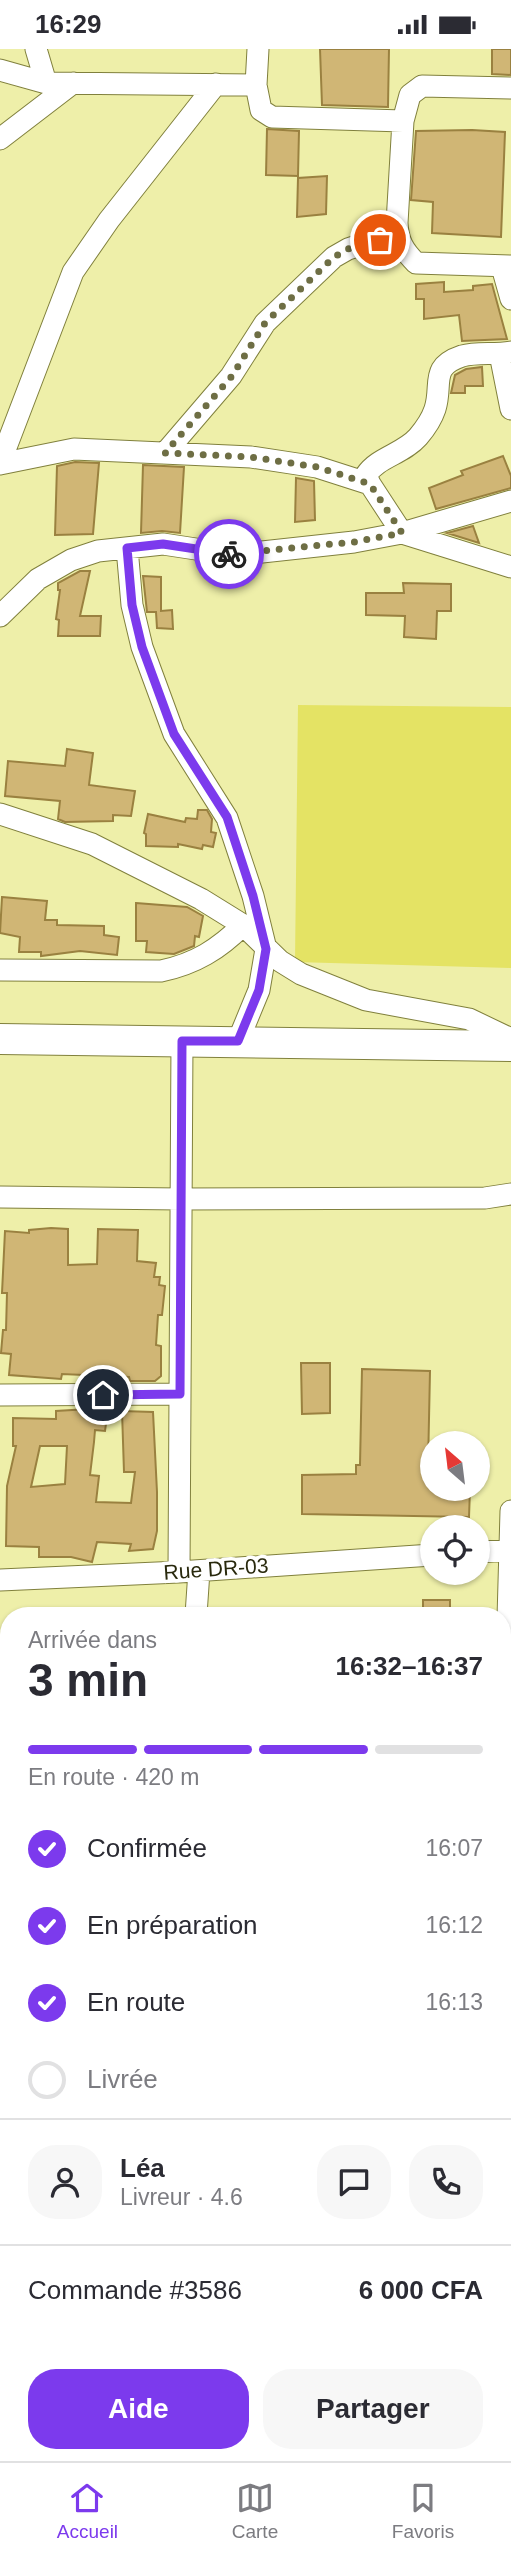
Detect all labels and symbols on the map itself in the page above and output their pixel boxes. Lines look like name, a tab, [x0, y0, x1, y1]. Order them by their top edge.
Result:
pin	[350, 210, 410, 270]
courier	[194, 519, 264, 589]
pin	[73, 1365, 133, 1425]
north arrow	[420, 1431, 490, 1501]
street label: Rue DR-03	[163, 1553, 269, 1584]

